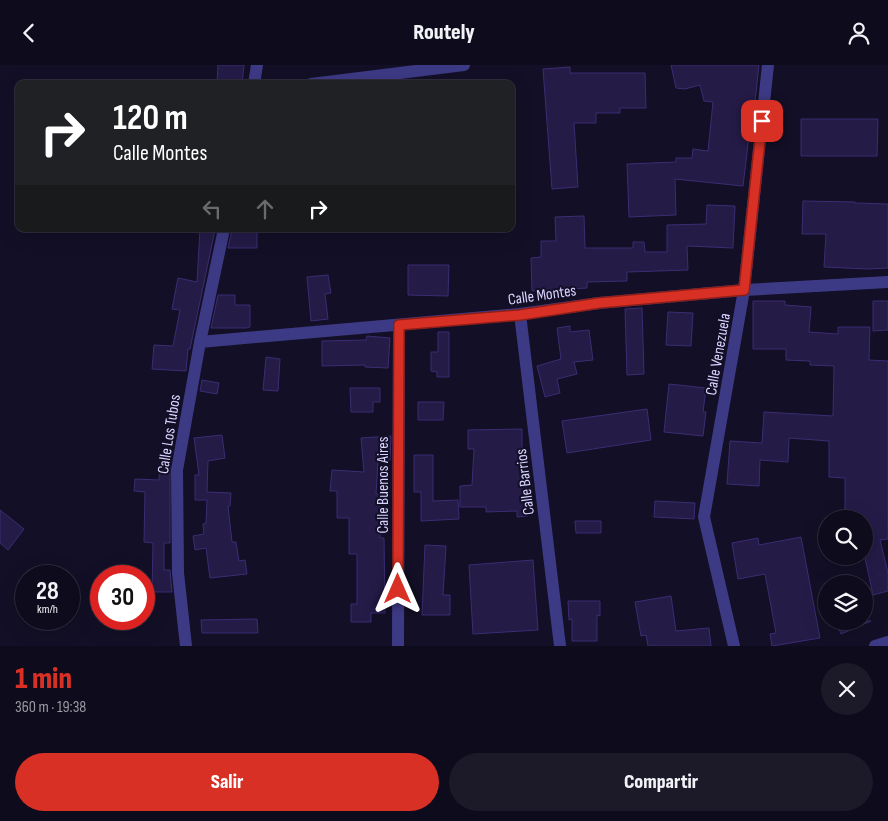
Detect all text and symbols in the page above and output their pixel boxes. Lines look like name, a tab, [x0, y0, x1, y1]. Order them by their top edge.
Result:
icon: back	[15, 19, 43, 47]
text: Routely	[413, 19, 475, 46]
icon: person	[845, 19, 873, 47]
text: 120 m	[113, 97, 188, 140]
icon: right	[30, 100, 95, 165]
pin	[741, 100, 783, 142]
icon: arrive	[748, 107, 776, 135]
text: Calle Montes	[113, 140, 207, 167]
icon: left	[198, 195, 226, 223]
icon: ahead	[251, 195, 279, 223]
icon: right	[304, 195, 332, 223]
street label: Calle Montes	[507, 281, 578, 310]
street label: Calle Venezuela	[702, 312, 735, 397]
street label: Calle Los Tubos	[154, 393, 185, 475]
street label: Calle Buenos Aires	[374, 436, 393, 533]
street label: Calle Barrios	[512, 447, 539, 516]
map controls	[818, 510, 873, 630]
button: search	[818, 510, 873, 565]
position arrow	[371, 562, 423, 614]
speed limit sign: 30	[90, 565, 155, 630]
button: layers	[818, 575, 873, 630]
text: 28	[36, 576, 59, 607]
text: km/h	[37, 602, 58, 617]
text: 1 min	[15, 661, 72, 697]
button: close	[821, 663, 873, 715]
text: 360 m · 19:38	[15, 698, 86, 717]
button: Salir	[15, 753, 439, 811]
button: Compartir	[449, 753, 873, 811]

